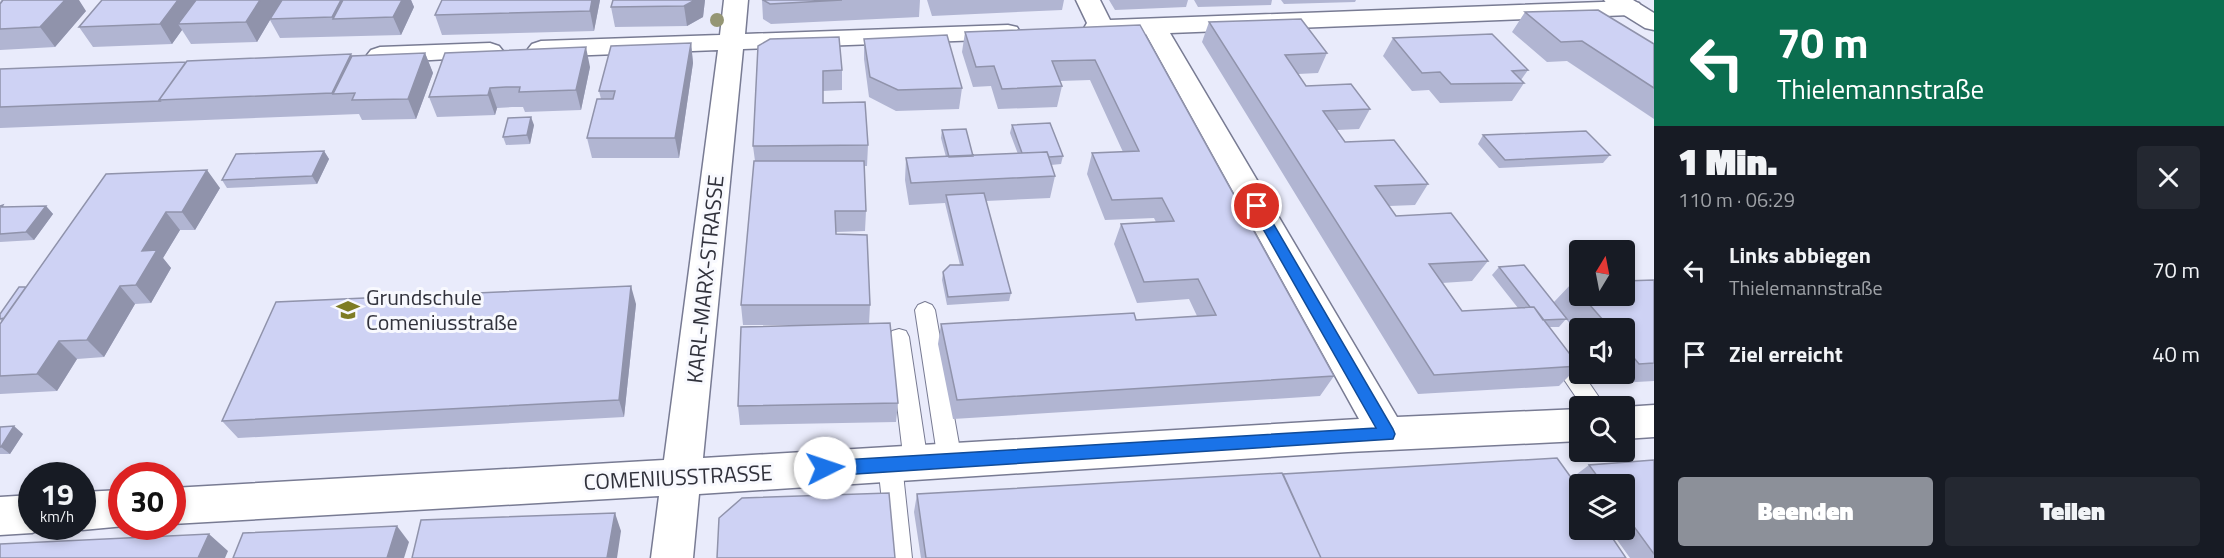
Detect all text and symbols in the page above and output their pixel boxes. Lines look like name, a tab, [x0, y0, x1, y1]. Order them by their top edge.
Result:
text: 70 m	[1777, 10, 1869, 74]
icon: left	[1678, 24, 1756, 102]
text: Thielemannstraße	[1777, 68, 1984, 109]
text: 1 Min.	[1678, 134, 1777, 189]
button: close	[2137, 146, 2200, 209]
street label: KARL-MARX-STRASSE	[677, 173, 733, 385]
pin	[1231, 180, 1282, 231]
text: 110 m · 06:29	[1678, 184, 1795, 215]
icon: arrive	[1240, 189, 1273, 222]
text: Links abbiegen	[1729, 238, 1871, 272]
north arrow	[1569, 240, 1635, 306]
map controls	[1569, 240, 1635, 540]
text: 70 m	[2152, 253, 2200, 287]
icon: left	[1678, 254, 1711, 287]
text: Thielemannstraße	[1729, 272, 1883, 303]
place label: Grundschule Comeniusstraße	[366, 280, 518, 339]
school or university icon: Grundschule Comeniusstraße	[335, 297, 361, 323]
button: sound	[1569, 318, 1635, 384]
text: Ziel erreicht	[1729, 337, 1843, 371]
text: 40 m	[2152, 337, 2200, 371]
icon: arrive	[1678, 338, 1711, 371]
button: search	[1569, 396, 1635, 462]
position arrow	[793, 436, 857, 500]
street label: COMENIUSSTRASSE	[583, 455, 773, 499]
speed limit sign: 30	[108, 462, 186, 540]
text: 19	[40, 471, 74, 517]
button: layers	[1569, 474, 1635, 540]
button: Beenden	[1678, 477, 1933, 546]
button: Teilen	[1945, 477, 2200, 546]
text: km/h	[40, 505, 74, 528]

